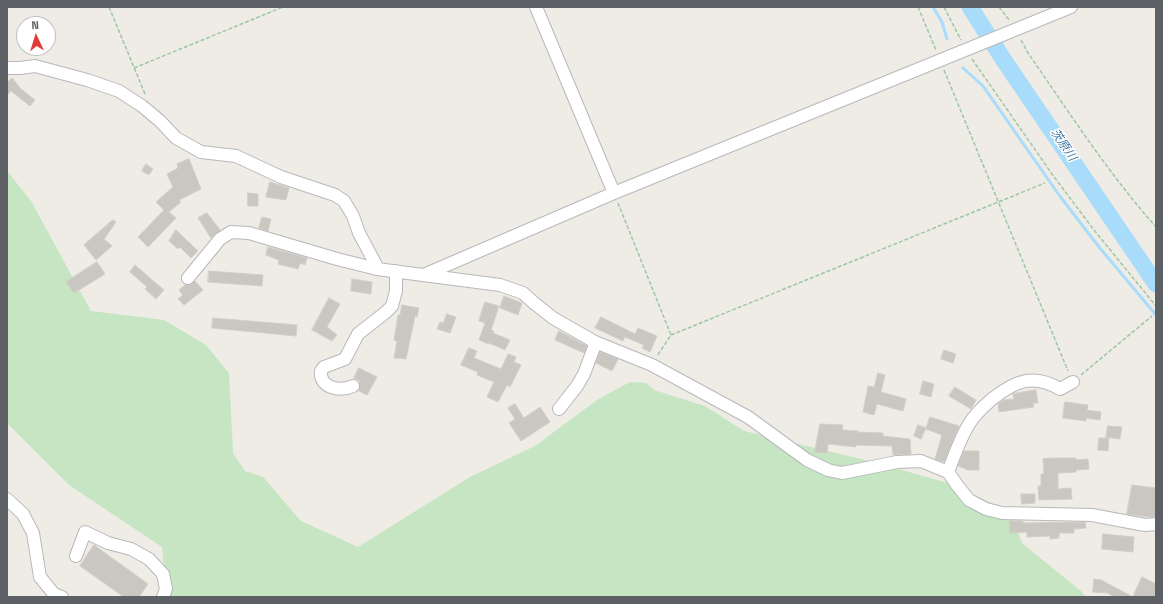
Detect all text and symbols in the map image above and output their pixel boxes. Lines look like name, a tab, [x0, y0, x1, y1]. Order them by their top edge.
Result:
north arrow	[16, 16, 56, 56]
text: N	[31, 18, 39, 32]
water label: 茨原川	[1047, 126, 1079, 164]

